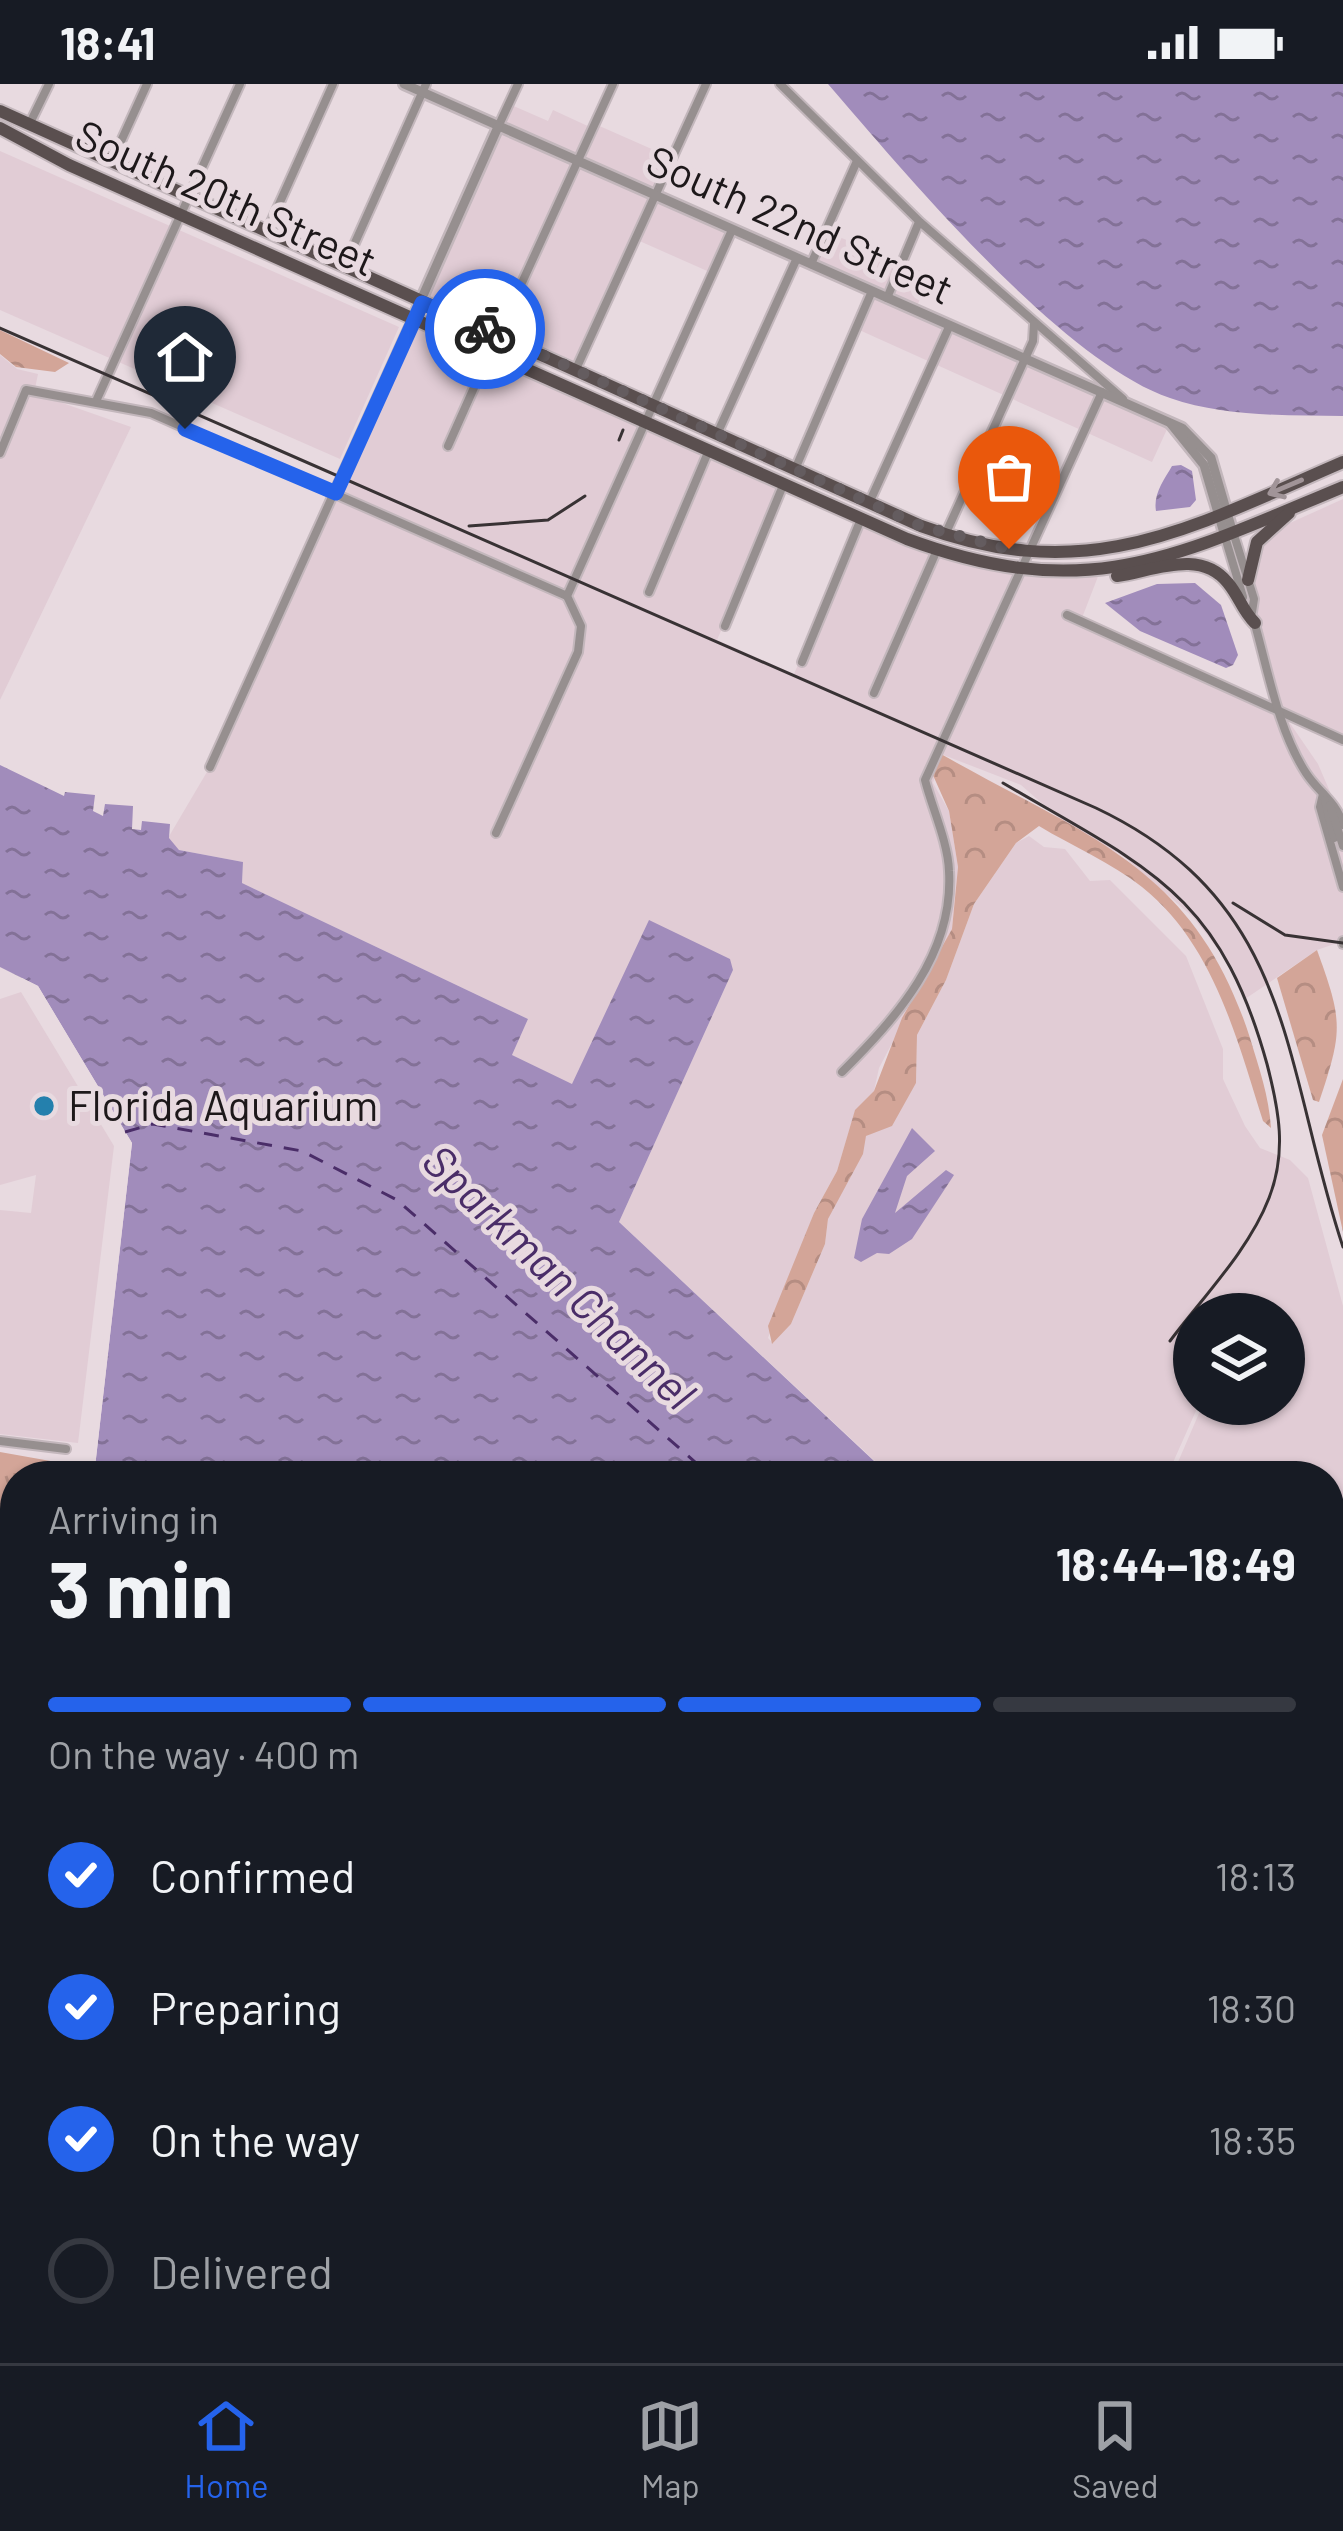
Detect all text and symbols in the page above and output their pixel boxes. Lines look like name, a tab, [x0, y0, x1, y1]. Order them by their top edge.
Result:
text: 18:41	[60, 15, 156, 69]
street label: South 20th Street	[69, 108, 385, 285]
street label: South 22nd Street	[640, 133, 962, 313]
courier	[425, 269, 545, 389]
icon: bike	[452, 296, 518, 362]
pin	[134, 306, 236, 429]
icon: home	[152, 324, 218, 390]
pin	[958, 426, 1060, 549]
icon: bag	[976, 444, 1042, 510]
one-way arrow	[1268, 477, 1304, 499]
place label: Florida Aquarium	[68, 1079, 378, 1130]
marker: Florida Aquarium	[31, 1093, 57, 1119]
water label: Sparkman Channel	[413, 1132, 708, 1419]
map controls	[1173, 1293, 1305, 1425]
button: layers	[1173, 1293, 1305, 1425]
text: Arriving in	[48, 1495, 219, 1542]
text: 18:44–18:49	[1056, 1536, 1296, 1590]
text: 3 min	[48, 1540, 233, 1634]
text: On the way · 400 m	[48, 1730, 359, 1777]
icon: check	[48, 1842, 114, 1908]
text: Confirmed	[150, 1848, 355, 1902]
text: 18:13	[1215, 1852, 1296, 1899]
icon: check	[48, 1974, 114, 2040]
text: Preparing	[150, 1980, 341, 2034]
text: 18:30	[1207, 1984, 1296, 2031]
icon: check	[48, 2106, 114, 2172]
text: On the way	[150, 2112, 360, 2166]
text: 18:35	[1209, 2116, 1296, 2163]
text: Delivered	[150, 2244, 333, 2298]
tab: Home	[184, 2393, 269, 2505]
tab: Map	[637, 2393, 703, 2505]
tab: Saved	[1072, 2393, 1159, 2505]

